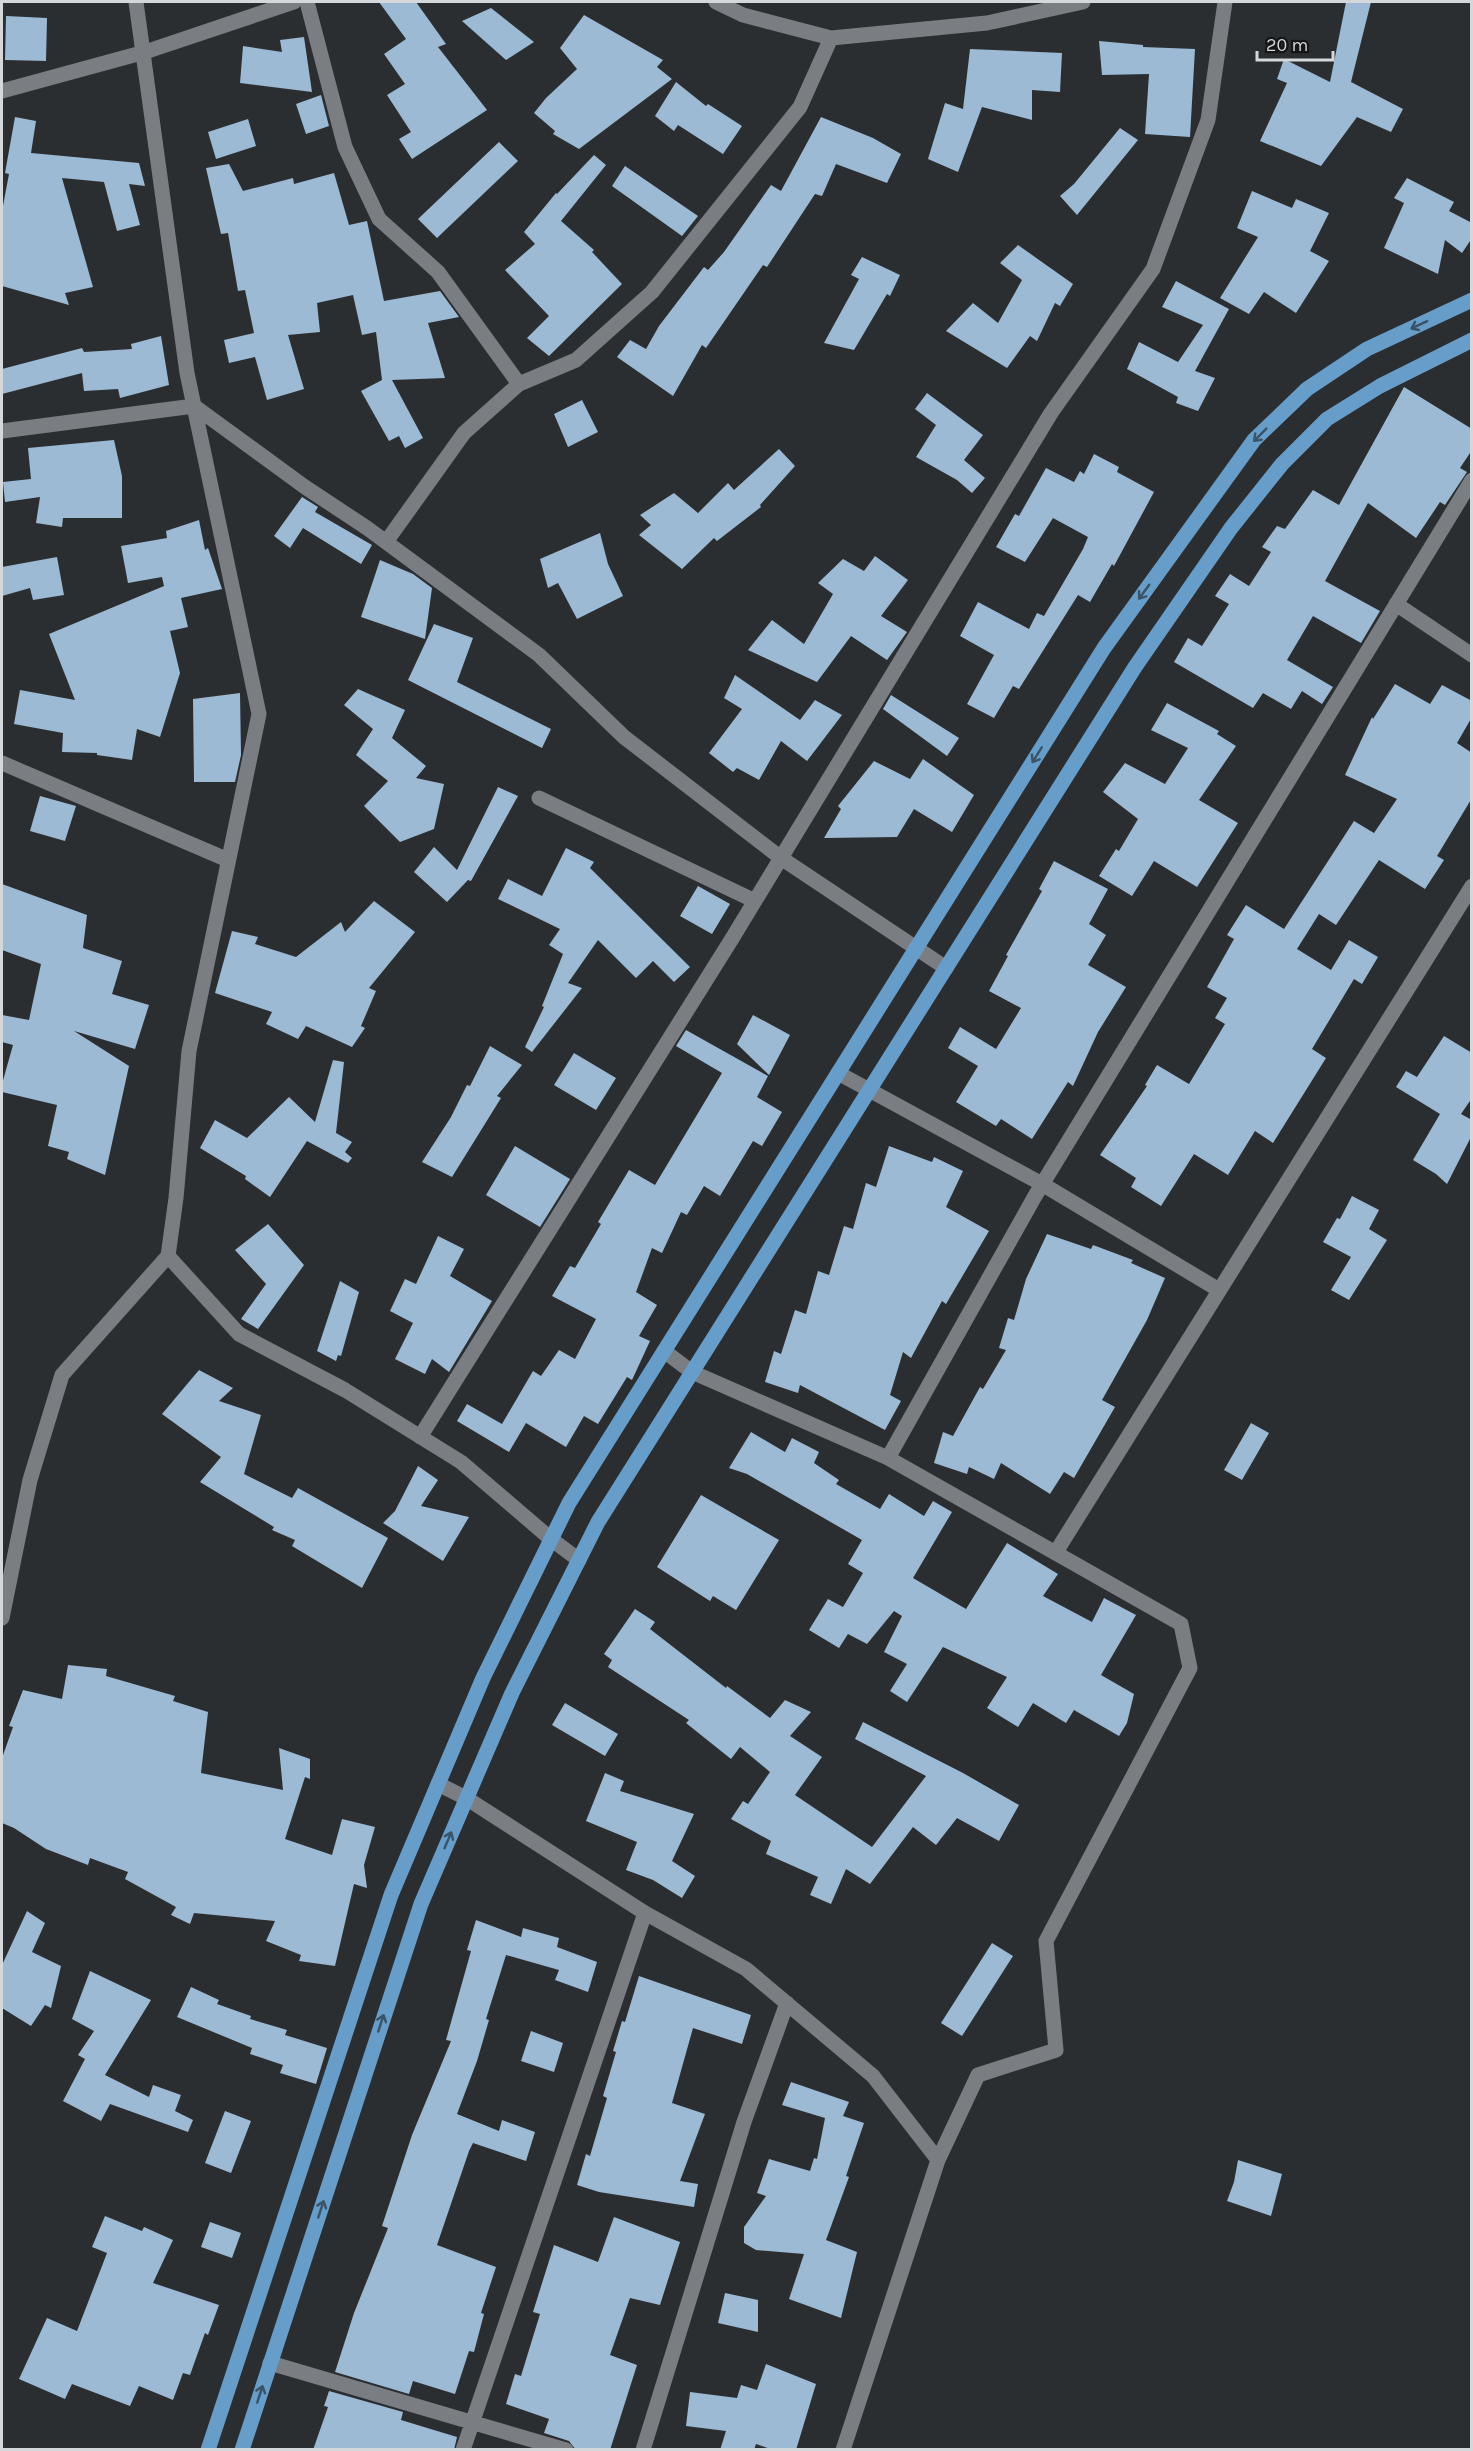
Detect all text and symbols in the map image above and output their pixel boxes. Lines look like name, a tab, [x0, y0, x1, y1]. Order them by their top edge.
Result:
scale bar	[1257, 24, 1334, 62]
text: 20 m	[1266, 34, 1308, 56]
one-way arrow	[1410, 320, 1428, 332]
one-way arrow	[1252, 428, 1267, 443]
one-way arrow	[1138, 583, 1150, 600]
one-way arrow	[1030, 746, 1042, 763]
one-way arrow	[443, 1832, 454, 1850]
one-way arrow	[377, 2014, 388, 2033]
one-way arrow	[316, 2200, 327, 2219]
one-way arrow	[255, 2385, 266, 2404]

